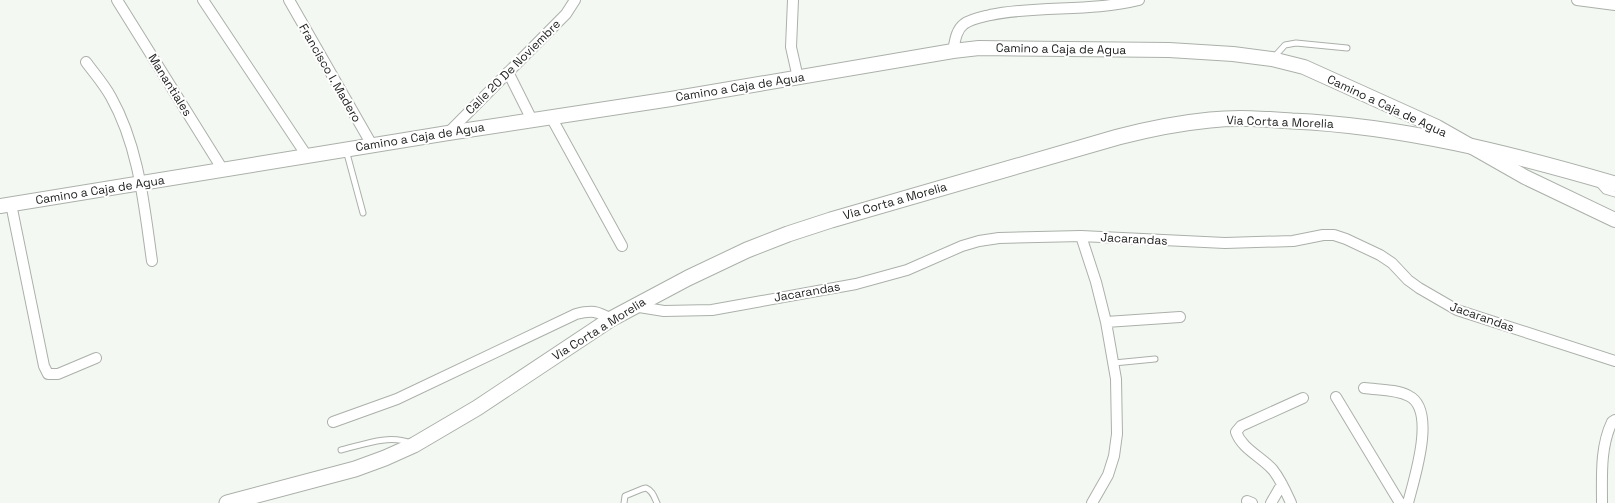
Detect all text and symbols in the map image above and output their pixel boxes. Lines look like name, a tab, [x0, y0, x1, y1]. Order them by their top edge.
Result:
street label: Calle 20 De Noviembre	[462, 16, 564, 118]
street label: Francisco I. Madero	[295, 21, 365, 125]
street label: Camino a Caja de Agua	[996, 40, 1126, 58]
street label: Manantiales	[145, 51, 195, 119]
street label: Camino a Caja de Agua	[674, 69, 806, 105]
street label: Camino a Caja de Agua	[1324, 71, 1450, 141]
street label: Via Corta a Morelia	[1226, 112, 1334, 132]
street label: Camino a Caja de Agua	[354, 119, 486, 155]
street label: Camino a Caja de Agua	[34, 172, 166, 208]
street label: Via Corta a Morelia	[841, 178, 949, 223]
street label: Jacarandas	[1100, 229, 1168, 249]
street label: Jacarandas	[773, 278, 841, 306]
street label: Via Corta a Morelia	[549, 294, 649, 364]
street label: Jacarandas	[1448, 299, 1516, 335]

